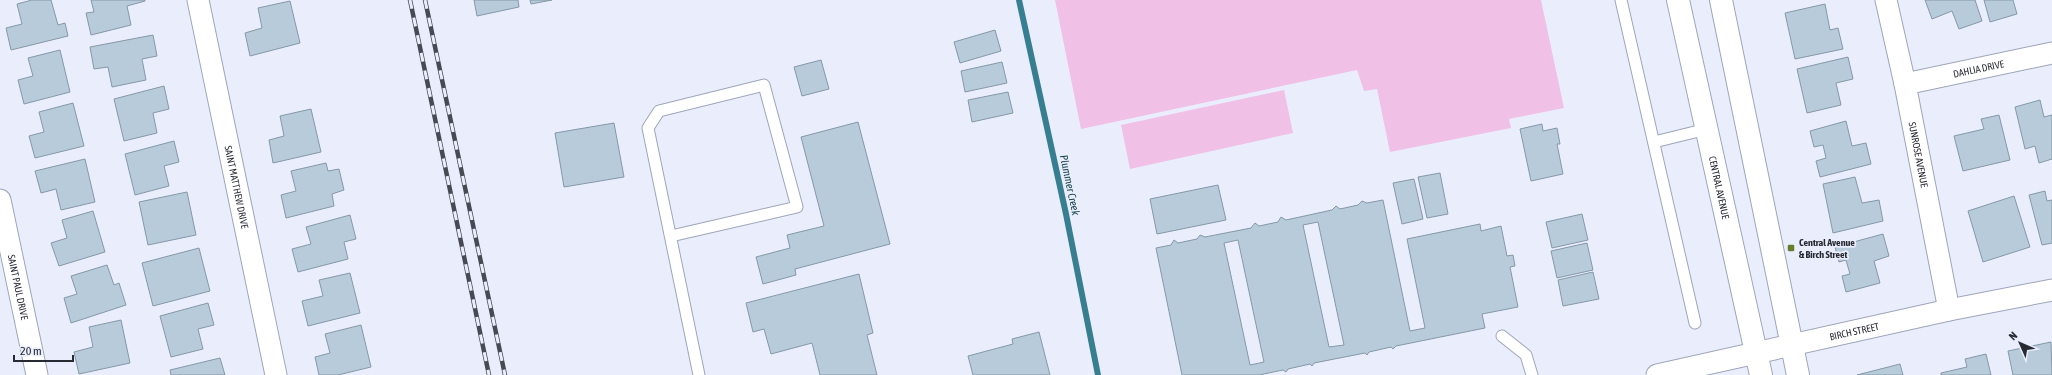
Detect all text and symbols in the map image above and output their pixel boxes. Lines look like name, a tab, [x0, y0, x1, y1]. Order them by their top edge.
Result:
street label: DAHLIA DRIVE	[1952, 58, 2005, 80]
street label: SUNROSE AVENUE	[1906, 121, 1930, 189]
street label: SAINT MATTHEW DRIVE	[222, 145, 251, 230]
water label: Plummer Creek	[1058, 154, 1082, 217]
street label: CENTRAL AVENUE	[1707, 155, 1731, 221]
place label: Central Avenue & Birch Street	[1799, 237, 1855, 260]
marker: Central Avenue & Birch Street	[1786, 243, 1796, 253]
street label: SAINT PAUL DRIVE	[6, 254, 30, 321]
street label: BIRCH STREET	[1828, 321, 1881, 342]
north arrow	[2000, 323, 2040, 363]
text: N	[2006, 329, 2019, 342]
scale bar	[14, 337, 73, 363]
text: 20 m	[20, 344, 42, 358]

